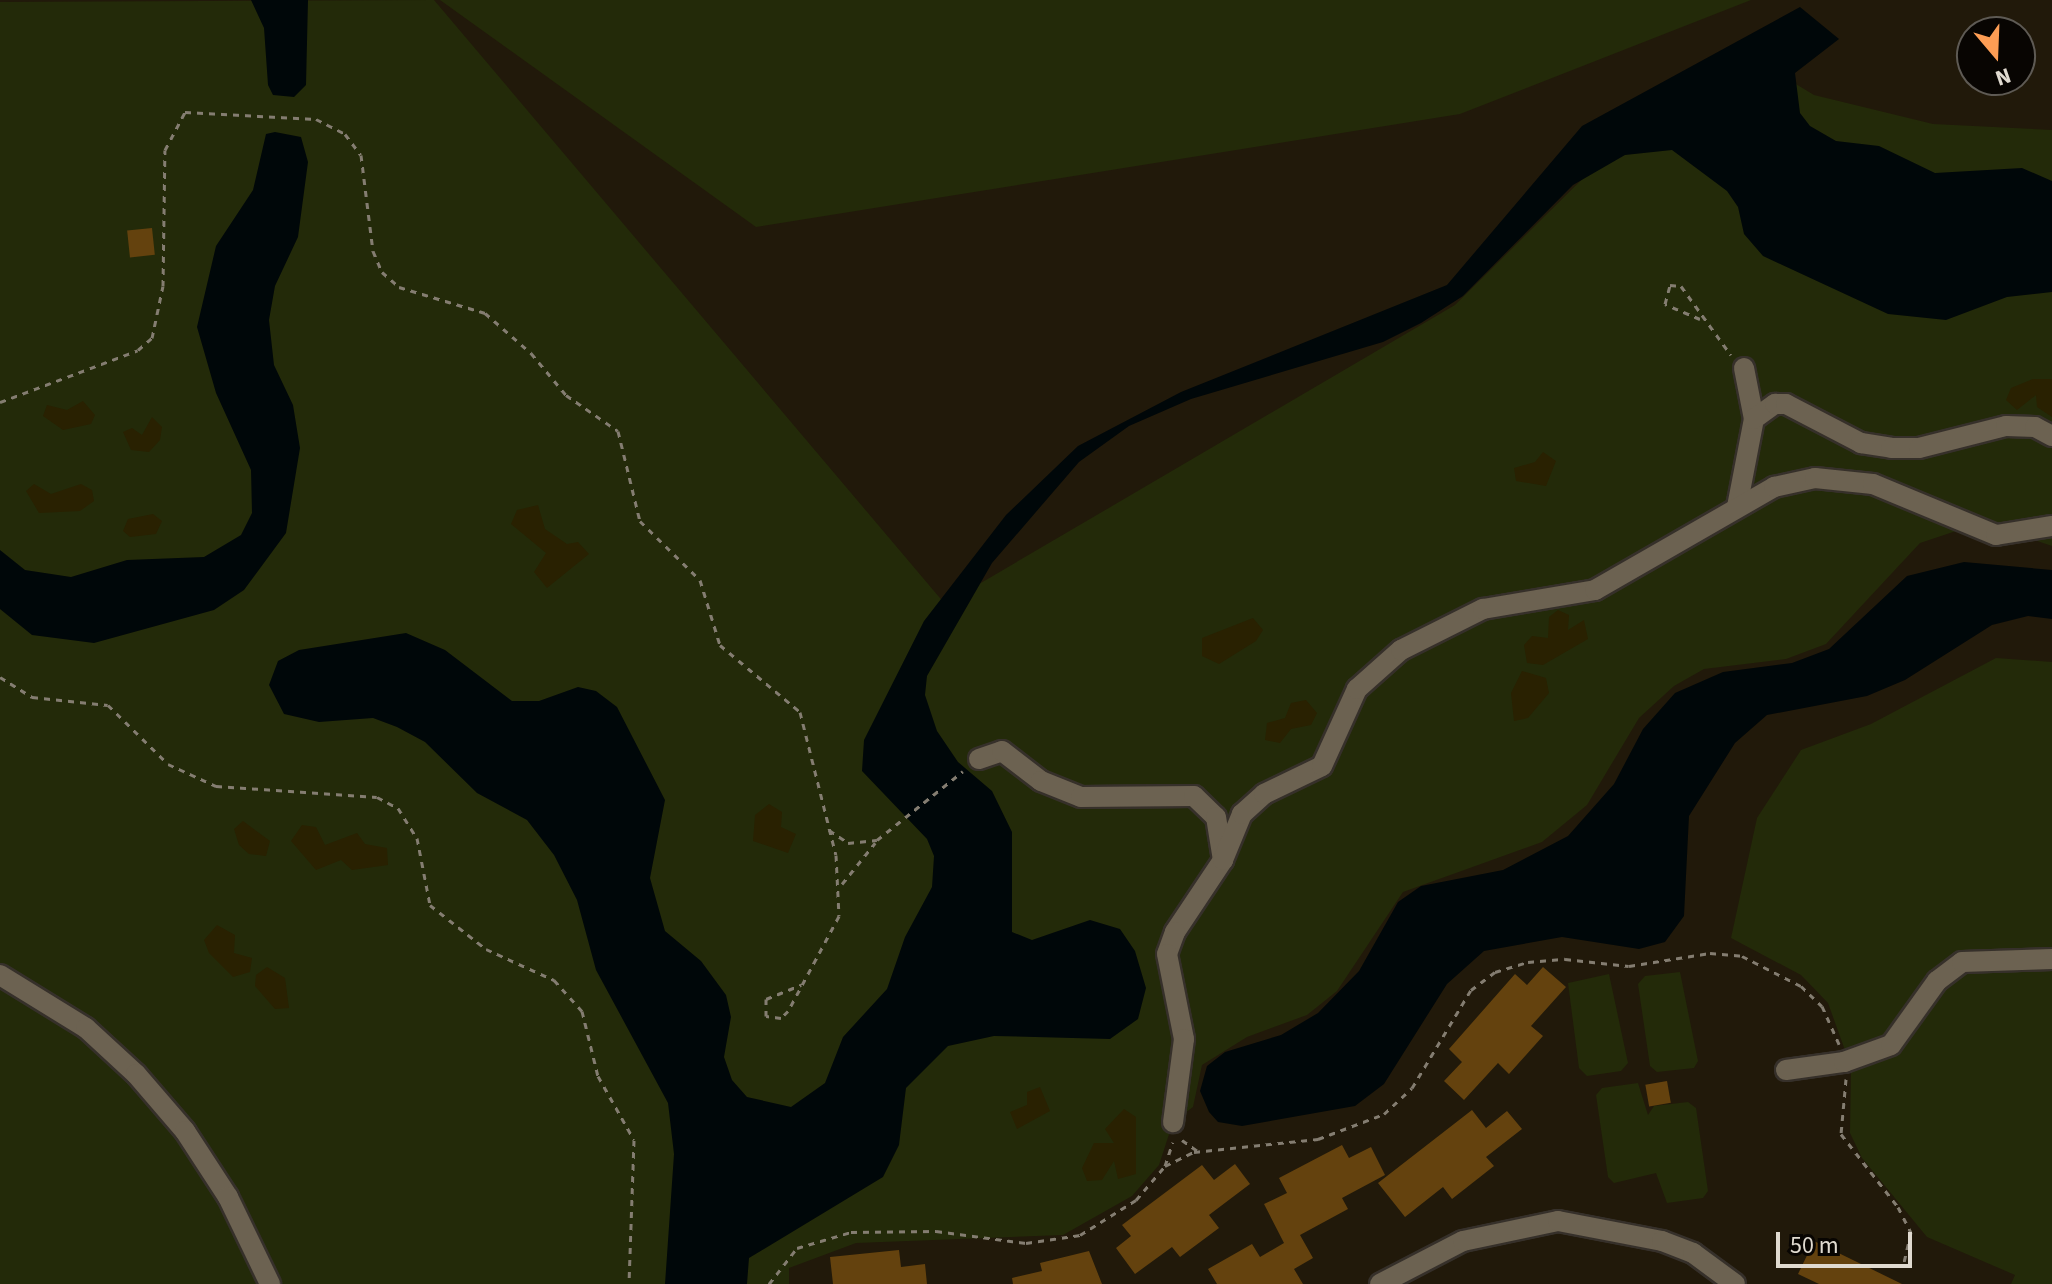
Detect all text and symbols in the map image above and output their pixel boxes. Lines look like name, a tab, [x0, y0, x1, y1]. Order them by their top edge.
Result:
north arrow	[1956, 16, 2036, 96]
text: N	[1991, 59, 2015, 94]
scale bar	[1780, 1216, 1916, 1266]
text: 50 m	[1790, 1228, 1839, 1263]

